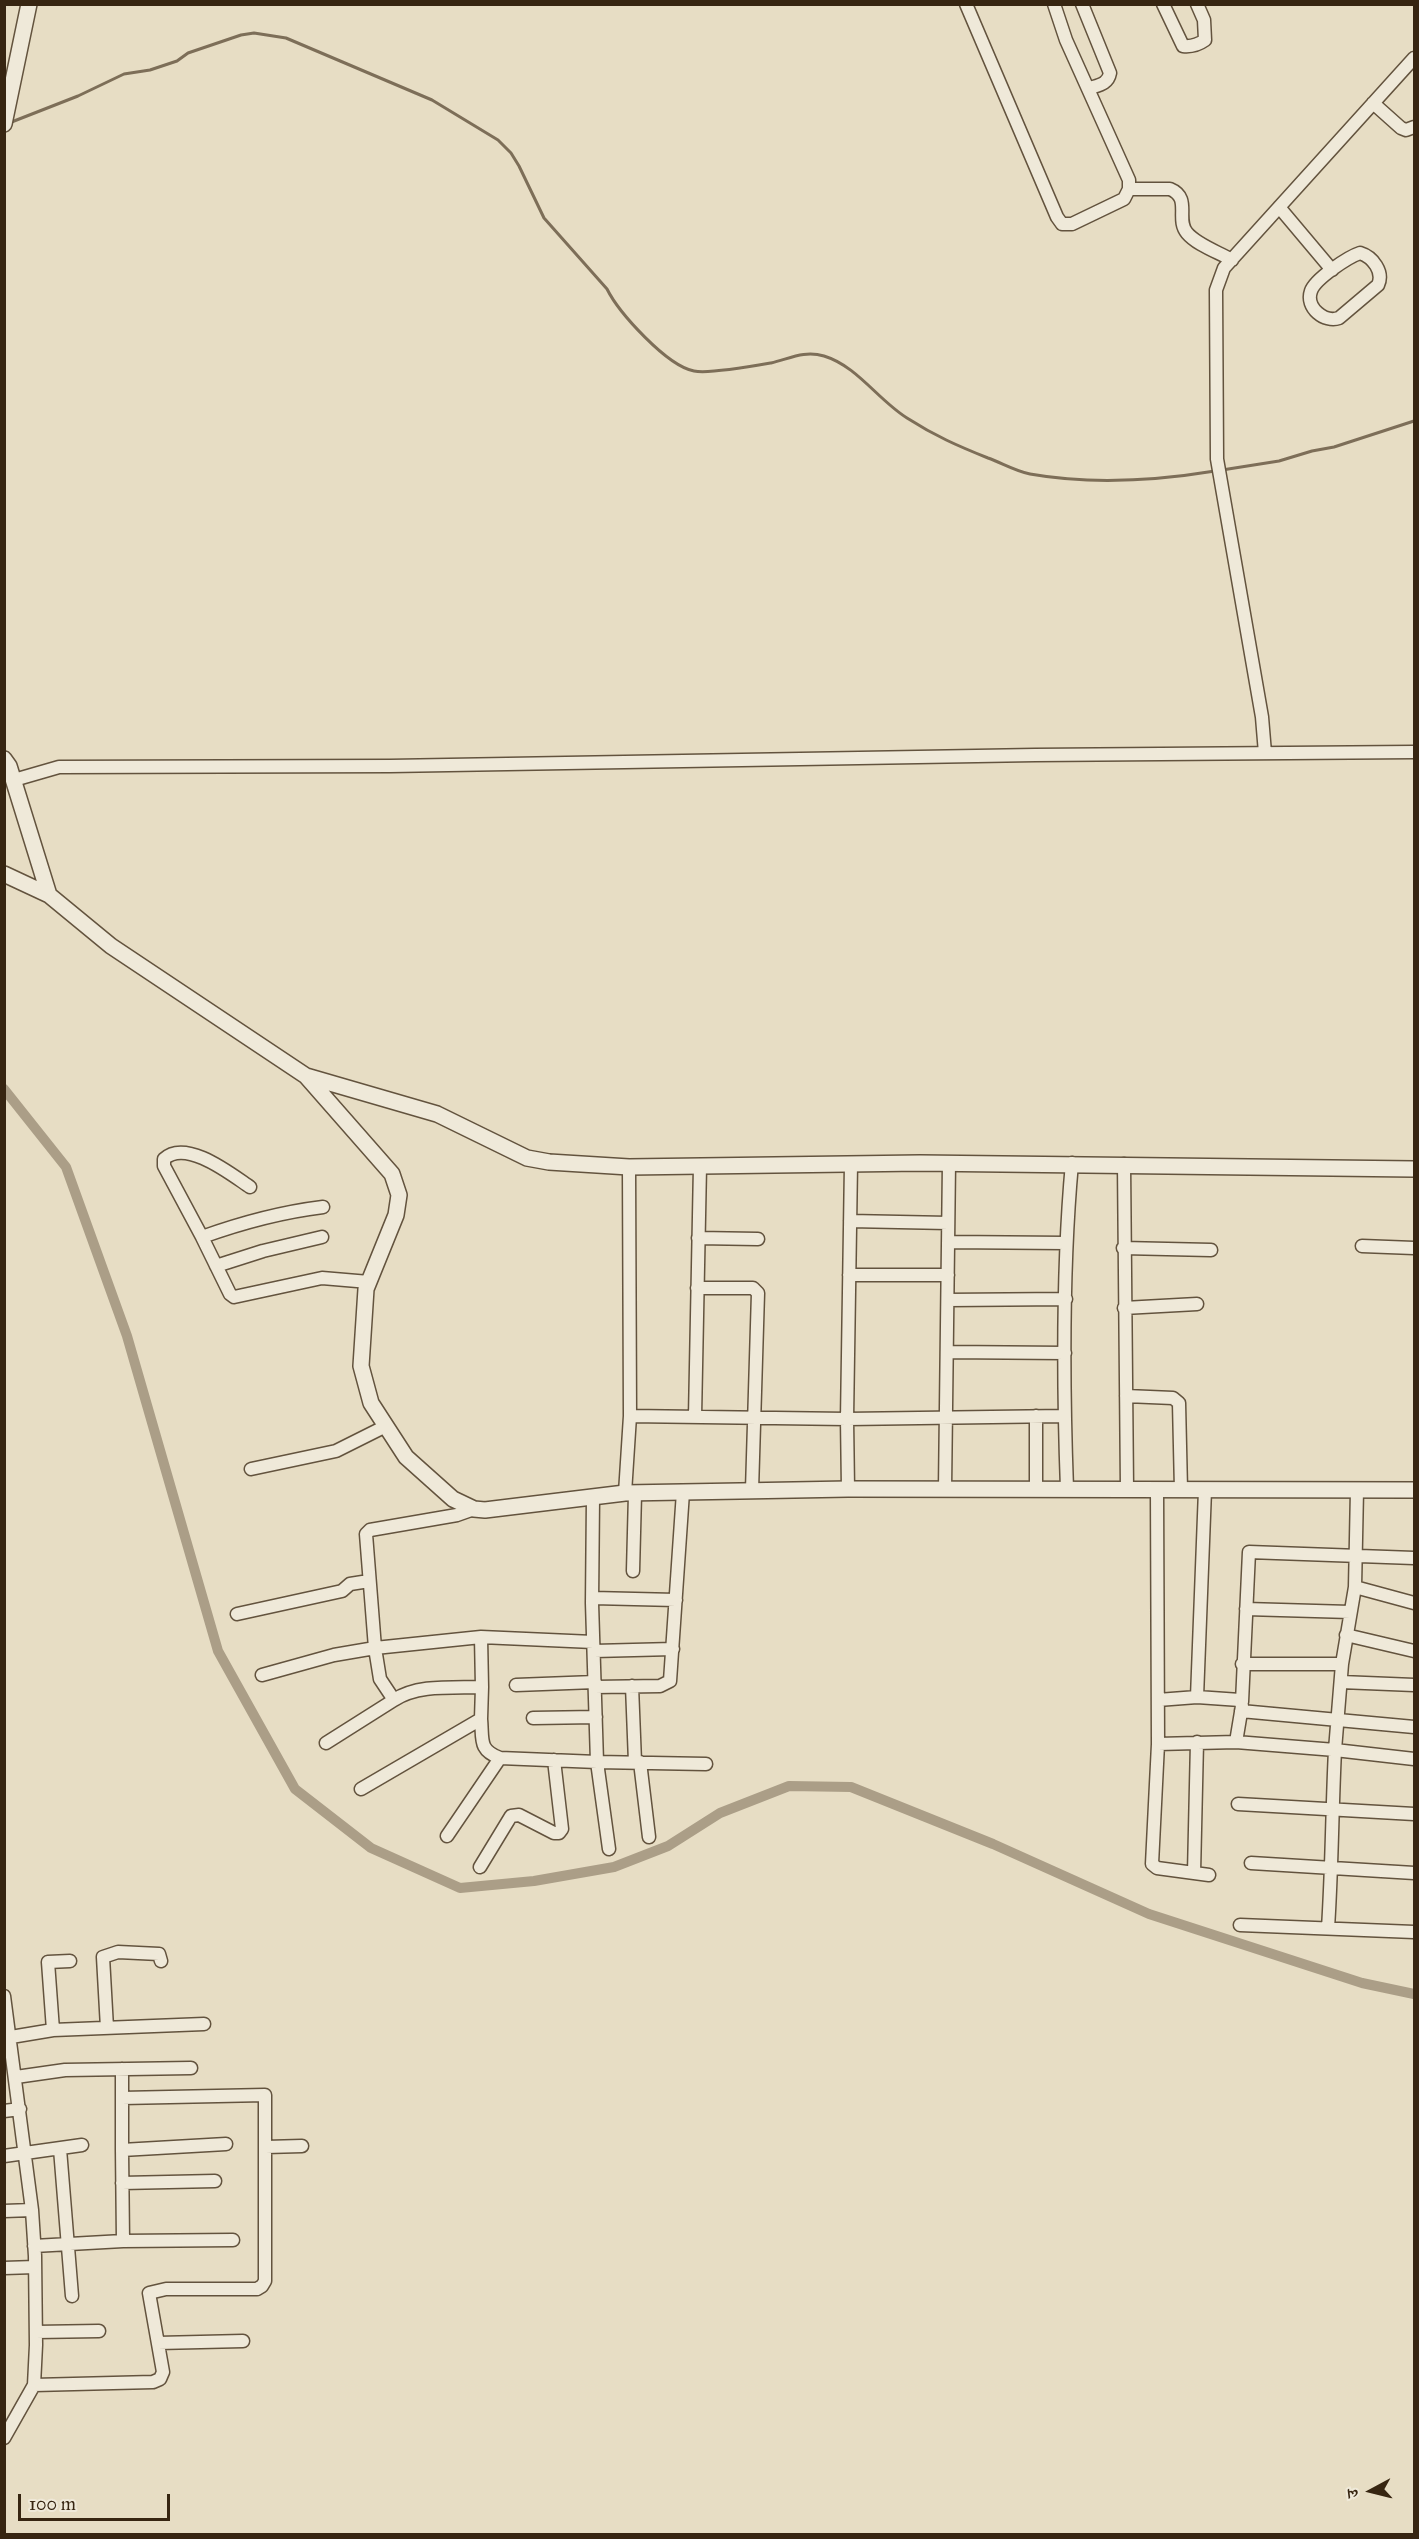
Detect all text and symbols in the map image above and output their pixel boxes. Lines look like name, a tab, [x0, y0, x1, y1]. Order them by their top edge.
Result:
north arrow	[1341, 2461, 1401, 2521]
scale bar	[21, 2482, 172, 2520]
text: उ	[1343, 2488, 1363, 2498]
text: 100 m	[29, 2493, 76, 2515]

